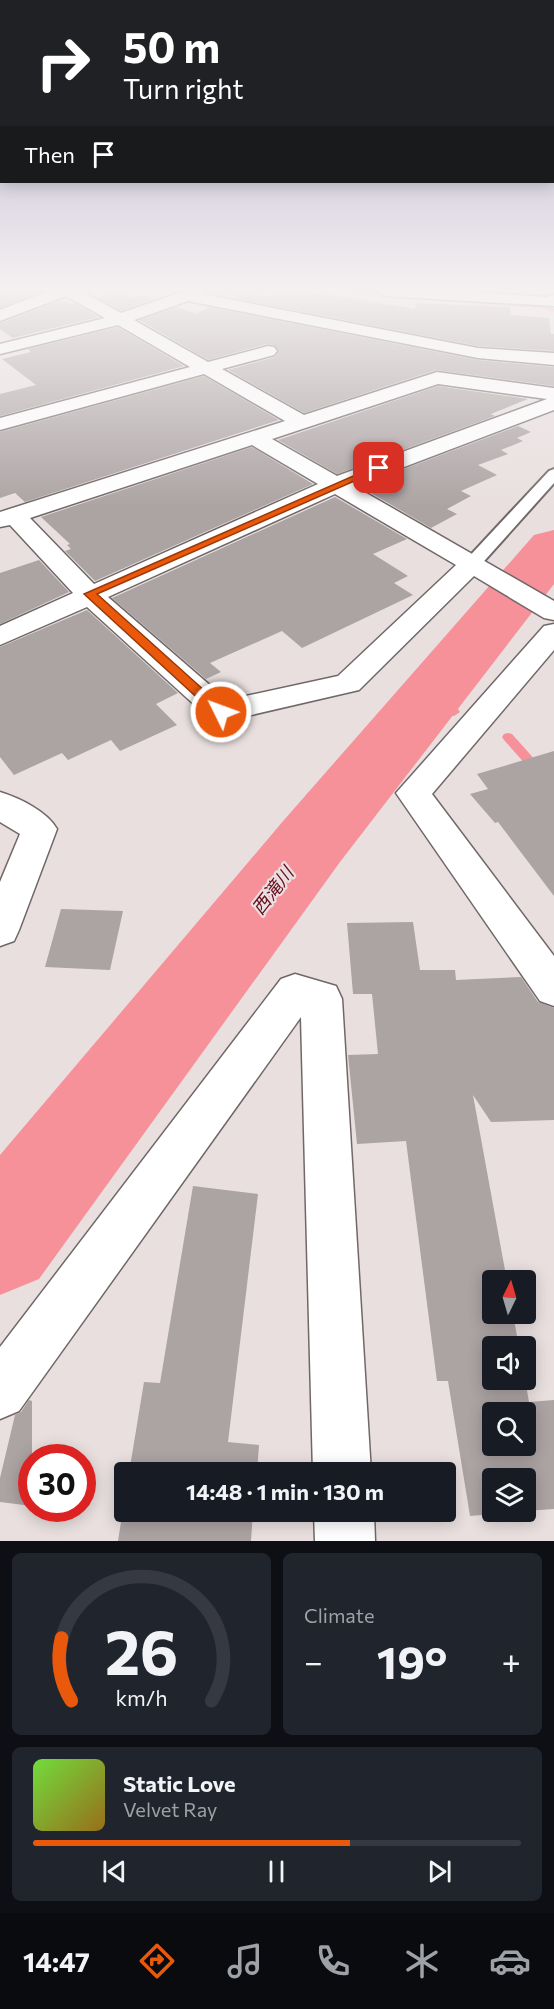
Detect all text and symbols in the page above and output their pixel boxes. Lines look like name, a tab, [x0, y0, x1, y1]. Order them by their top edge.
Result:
text: 50 m	[123, 20, 220, 72]
icon: right	[24, 24, 102, 102]
text: Turn right	[123, 72, 243, 105]
icon: arrive	[87, 138, 120, 171]
text: Then	[24, 141, 75, 168]
pin	[353, 442, 404, 493]
icon: arrive	[362, 451, 395, 484]
position arrow	[189, 680, 253, 744]
water label: 西滝川	[247, 861, 299, 918]
north arrow	[482, 1270, 536, 1324]
map controls	[482, 1270, 536, 1522]
button: sound	[482, 1336, 536, 1390]
button: search	[482, 1402, 536, 1456]
speed limit sign: 30	[18, 1444, 96, 1522]
button: layers	[482, 1468, 536, 1522]
text: 14:48 · 1 min · 130 m	[186, 1478, 384, 1505]
text: Climate	[304, 1603, 374, 1627]
text: 26	[105, 1612, 178, 1688]
text: 19°	[377, 1633, 447, 1688]
text: −	[304, 1640, 323, 1681]
text: +	[502, 1640, 521, 1681]
text: km/h	[115, 1684, 168, 1710]
text: Static Love	[123, 1770, 236, 1797]
text: Velvet Ray	[123, 1797, 217, 1821]
icon: previous	[98, 1855, 131, 1888]
icon: pause	[260, 1855, 293, 1888]
icon: next	[423, 1855, 456, 1888]
icon: directions	[136, 1940, 178, 1982]
icon: music	[224, 1940, 266, 1982]
icon: phone	[312, 1940, 354, 1982]
icon: climate	[401, 1940, 443, 1982]
icon: car	[489, 1940, 531, 1982]
text: 14:47	[23, 1945, 90, 1978]

